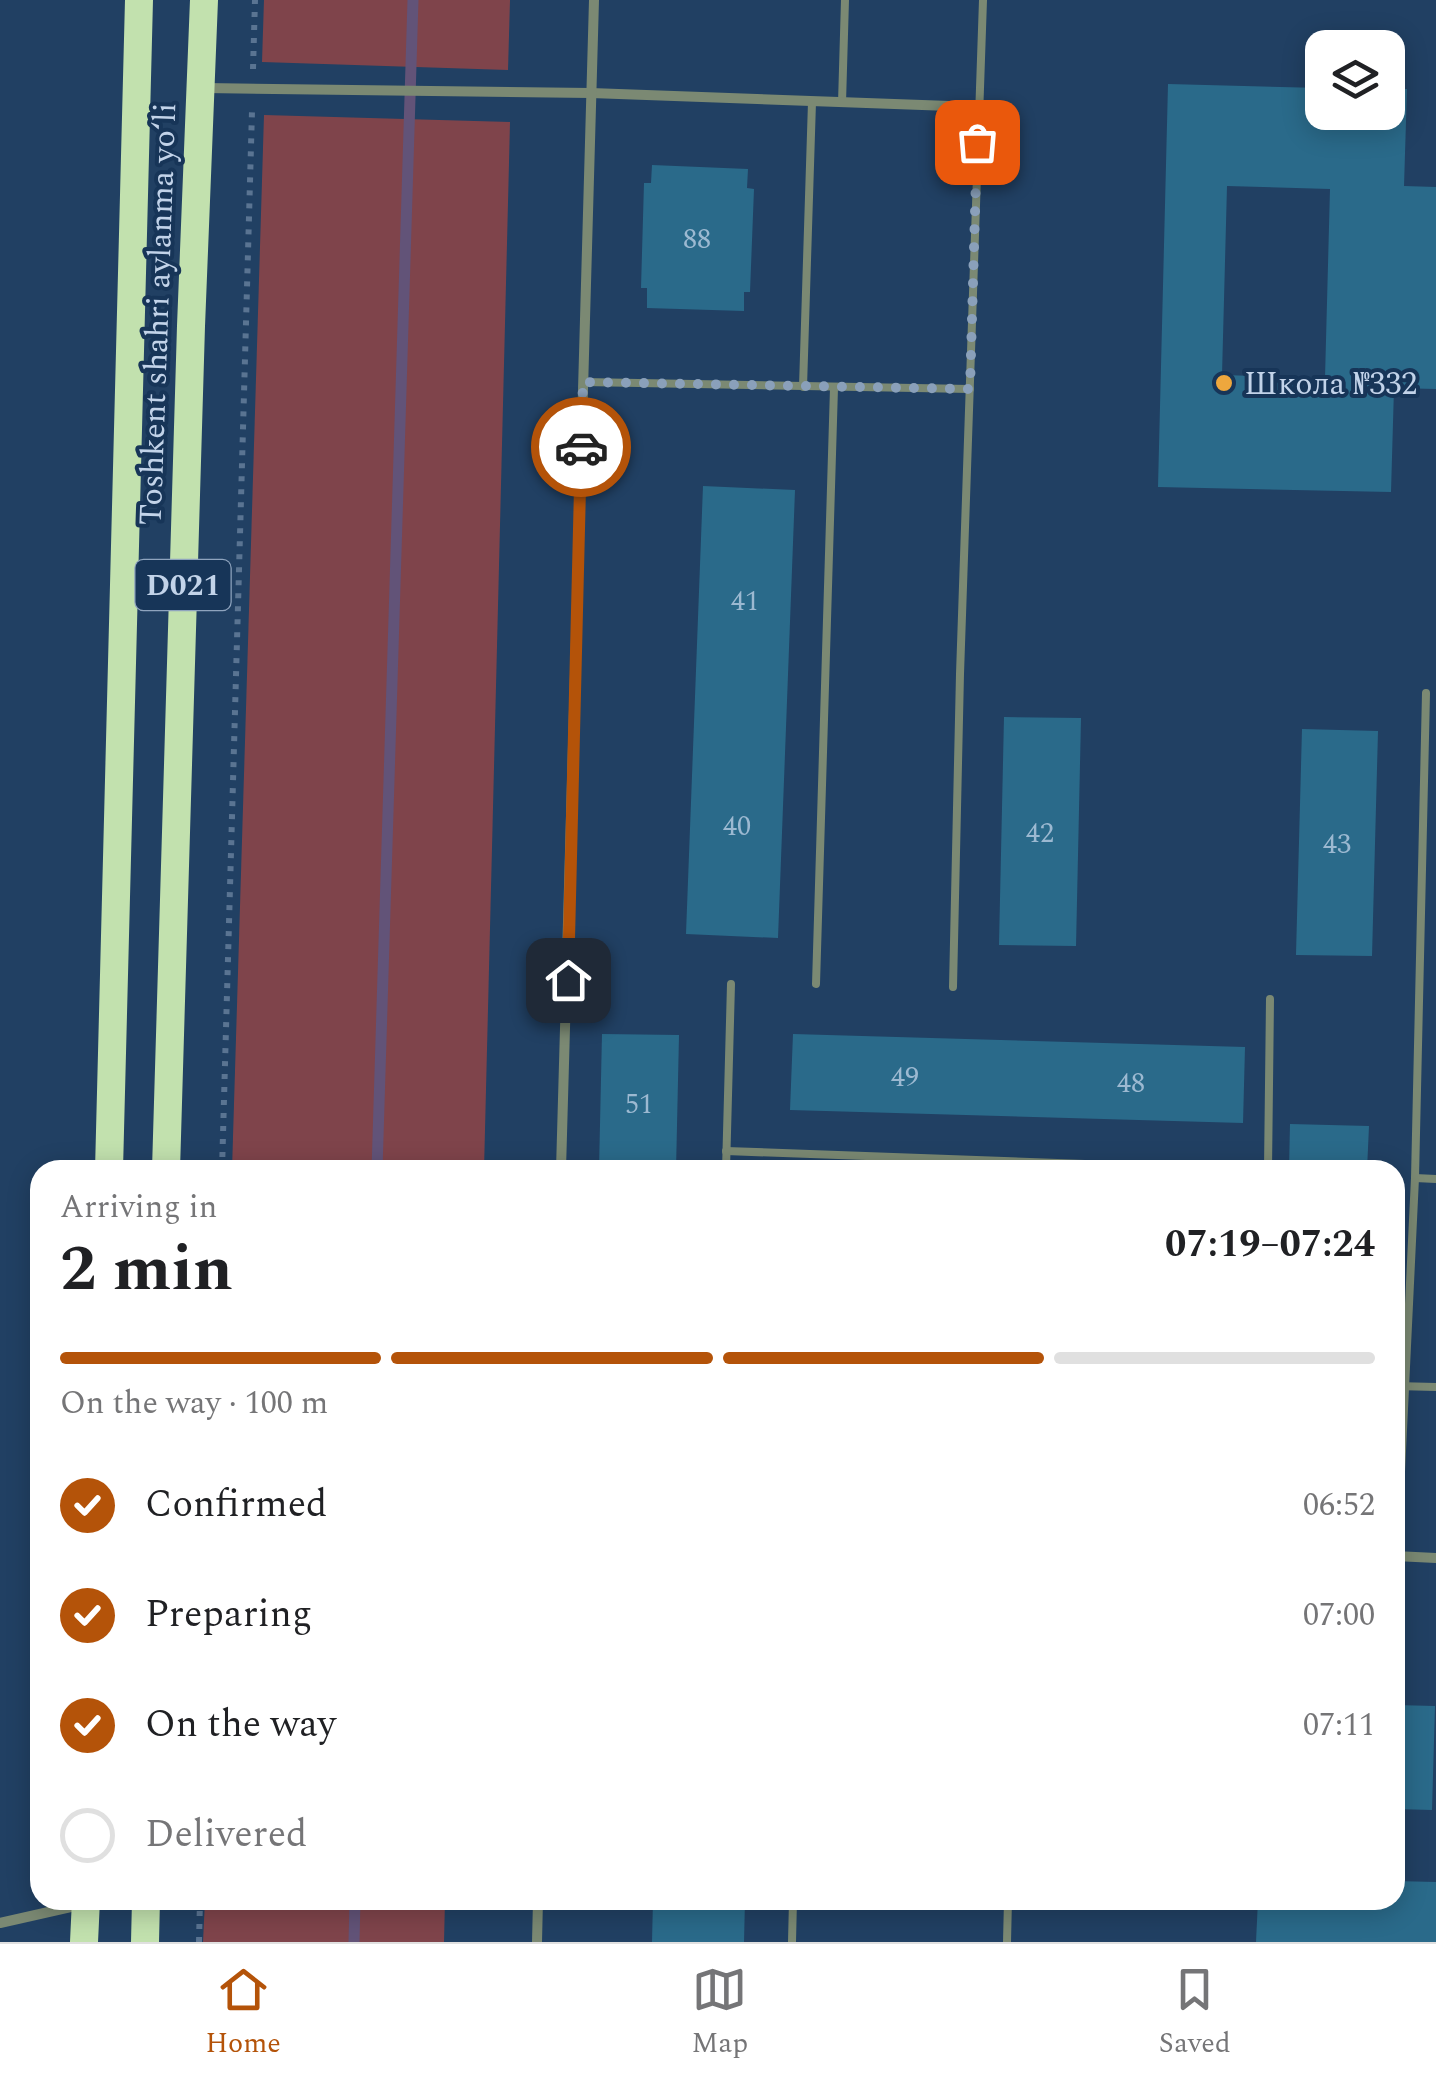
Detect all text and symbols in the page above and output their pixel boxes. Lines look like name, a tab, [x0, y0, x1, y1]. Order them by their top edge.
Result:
map controls	[1305, 30, 1405, 130]
button: layers	[1305, 30, 1405, 130]
pin	[935, 100, 1020, 185]
street label: Toshkent shahri aylanma yoʻli	[127, 102, 190, 526]
icon: bag	[950, 115, 1005, 170]
house number: 88	[683, 218, 711, 261]
place label: Школа №332	[1244, 360, 1417, 409]
marker: Школа №332	[1213, 372, 1235, 394]
courier	[531, 397, 631, 497]
icon: car	[554, 420, 609, 475]
road number: D021	[136, 560, 230, 610]
house number: 41	[731, 580, 759, 623]
house number: 40	[723, 805, 751, 848]
house number: 42	[1026, 812, 1054, 855]
house number: 43	[1323, 823, 1351, 866]
pin	[526, 938, 611, 1023]
icon: home	[541, 953, 596, 1008]
house number: 49	[891, 1056, 919, 1099]
house number: 48	[1117, 1062, 1145, 1105]
house number: 51	[625, 1083, 653, 1126]
text: Arriving in	[60, 1183, 217, 1232]
text: 07:19–07:24	[1165, 1216, 1375, 1274]
text: 2 min	[60, 1220, 233, 1319]
text: On the way · 100 m	[60, 1379, 328, 1428]
text: Confirmed	[145, 1476, 327, 1534]
icon: check	[60, 1478, 115, 1533]
text: 06:52	[1303, 1481, 1375, 1530]
text: Preparing	[145, 1586, 312, 1644]
icon: check	[60, 1588, 115, 1643]
text: 07:00	[1303, 1591, 1375, 1640]
text: On the way	[145, 1696, 336, 1754]
icon: check	[60, 1698, 115, 1753]
text: 07:11	[1303, 1701, 1375, 1750]
text: Delivered	[145, 1806, 307, 1864]
tab: Home	[205, 1962, 281, 2065]
tab: Map	[692, 1962, 748, 2065]
tab: Saved	[1159, 1962, 1231, 2065]

